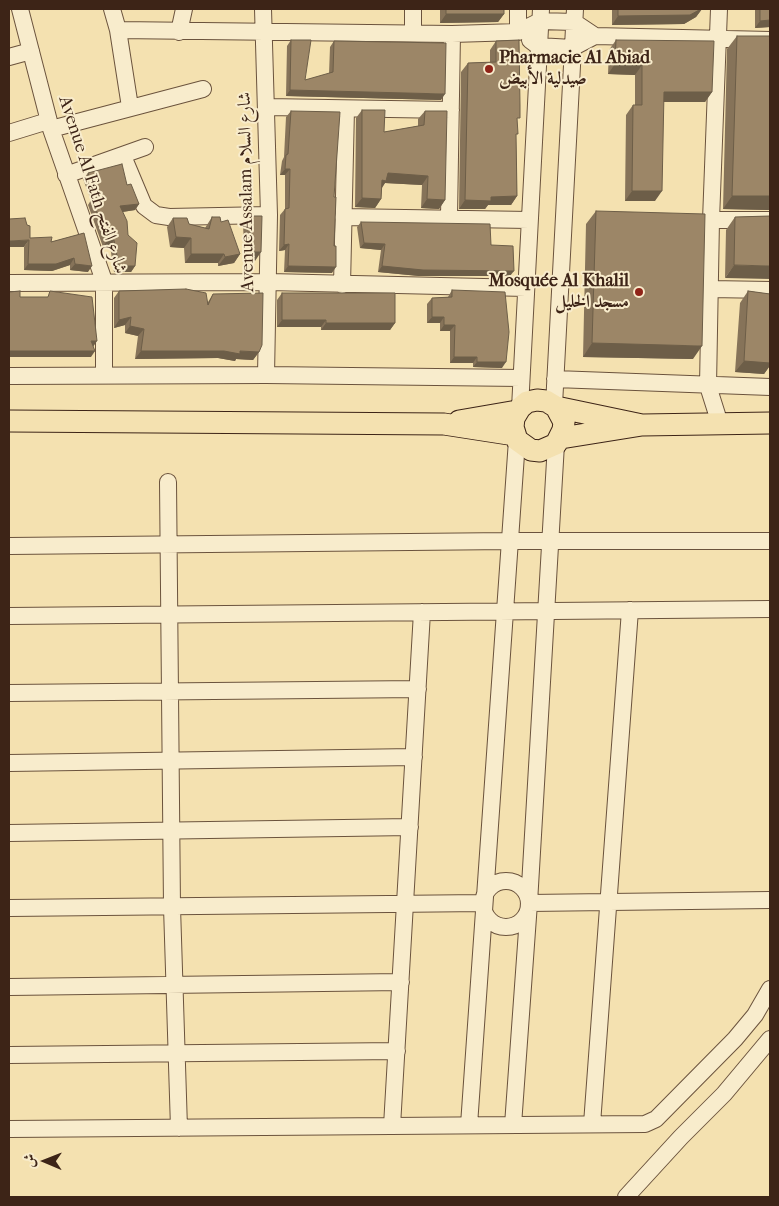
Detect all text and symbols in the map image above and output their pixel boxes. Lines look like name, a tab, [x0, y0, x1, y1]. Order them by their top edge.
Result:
place label: Pharmacie Al Abiad صيدلية الأبيض	[499, 48, 650, 90]
marker: Pharmacie Al Abiad صيدلية الأبيض	[483, 63, 495, 75]
street label: Avenue Assalam شارع السلام	[234, 92, 260, 292]
street label: Avenue Al Fath شارع الفتح	[53, 93, 131, 277]
place label: Mosquée Al Khalil مسجد الخليل	[489, 271, 629, 314]
marker: Mosquée Al Khalil مسجد الخليل	[633, 286, 645, 298]
north arrow	[20, 1136, 70, 1186]
text: ش	[21, 1154, 38, 1168]

